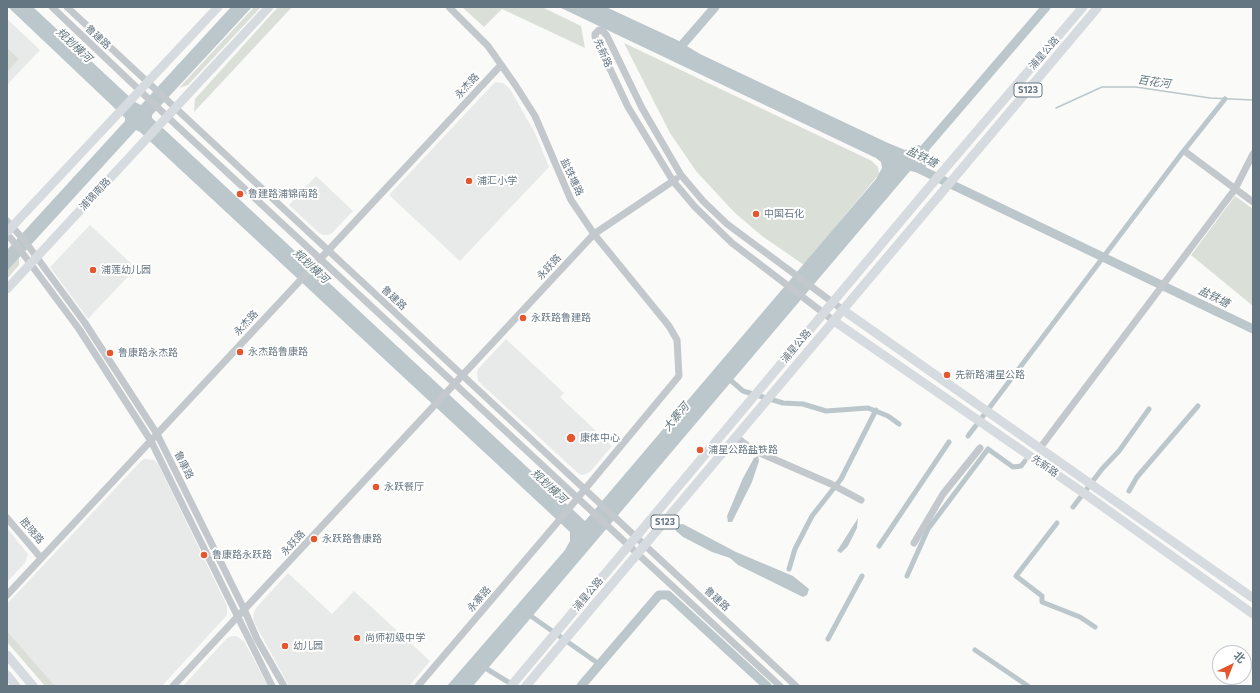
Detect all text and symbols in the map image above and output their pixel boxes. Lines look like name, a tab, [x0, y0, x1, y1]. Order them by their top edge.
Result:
street label: 鲁建路	[83, 22, 113, 52]
water label: 规划横河	[53, 25, 95, 65]
street label: 浦星公路	[1026, 34, 1062, 72]
street label: 先新路	[592, 37, 614, 69]
street label: 永杰路	[452, 71, 482, 101]
water label: 百花河	[1137, 73, 1171, 91]
road number: S123	[1014, 83, 1042, 97]
water label: 盐铁塘	[904, 144, 940, 170]
street label: 盐铁塘路	[558, 156, 586, 198]
street label: 浦锦南路	[77, 175, 113, 213]
place label: 浦汇小学	[477, 175, 517, 187]
marker: 浦汇小学	[464, 176, 474, 186]
place label: 鲁建路浦锦南路	[248, 188, 318, 200]
marker: 鲁建路浦锦南路	[235, 189, 245, 199]
place label: 中国石化	[764, 208, 804, 220]
marker: 中国石化	[751, 209, 761, 219]
water label: 规划横河	[290, 246, 332, 286]
street label: 永跃路	[534, 252, 564, 282]
place label: 浦莲幼儿园	[101, 264, 151, 276]
marker: 浦莲幼儿园	[88, 265, 98, 275]
street label: 鲁建路	[379, 283, 409, 313]
water label: 盐铁塘	[1196, 284, 1232, 310]
street label: 永杰路	[231, 308, 261, 338]
place label: 永跃路鲁建路	[531, 312, 591, 324]
marker: 永跃路鲁建路	[518, 313, 528, 323]
street label: 浦星公路	[779, 327, 813, 365]
place label: 永杰路鲁康路	[248, 346, 308, 358]
place label: 鲁康路永杰路	[118, 347, 178, 359]
marker: 永杰路鲁康路	[235, 347, 245, 357]
marker: 鲁康路永杰路	[105, 348, 115, 358]
place label: 先新路浦星公路	[955, 369, 1025, 381]
marker: 先新路浦星公路	[942, 370, 952, 380]
water label: 大寨河	[660, 400, 692, 434]
marker: 康体中心	[565, 432, 577, 444]
place label: 康体中心	[580, 432, 620, 444]
place label: 浦星公路盐铁路	[708, 444, 778, 456]
marker: 浦星公路盐铁路	[695, 445, 705, 455]
street label: 鲁康路	[172, 449, 196, 481]
street label: 先新路	[1029, 452, 1061, 480]
water label: 规划横河	[528, 466, 570, 506]
place label: 永跃餐厅	[384, 481, 424, 493]
marker: 永跃餐厅	[371, 482, 381, 492]
road number: S123	[651, 515, 679, 529]
street label: 胜晓路	[18, 516, 46, 546]
street label: 永跃路	[278, 528, 308, 558]
place label: 永跃路鲁康路	[322, 533, 382, 545]
marker: 永跃路鲁康路	[309, 534, 319, 544]
place label: 鲁康路永跃路	[212, 549, 272, 561]
marker: 鲁康路永跃路	[199, 550, 209, 560]
street label: 浦星公路	[571, 575, 605, 613]
street label: 永寨路	[465, 584, 493, 614]
street label: 鲁建路	[702, 584, 732, 614]
place label: 尚师初级中学	[365, 632, 425, 644]
marker: 尚师初级中学	[352, 633, 362, 643]
place label: 幼儿园	[293, 640, 323, 652]
marker: 幼儿园	[280, 641, 290, 651]
north arrow	[1212, 645, 1252, 685]
text: 北	[1231, 648, 1248, 665]

